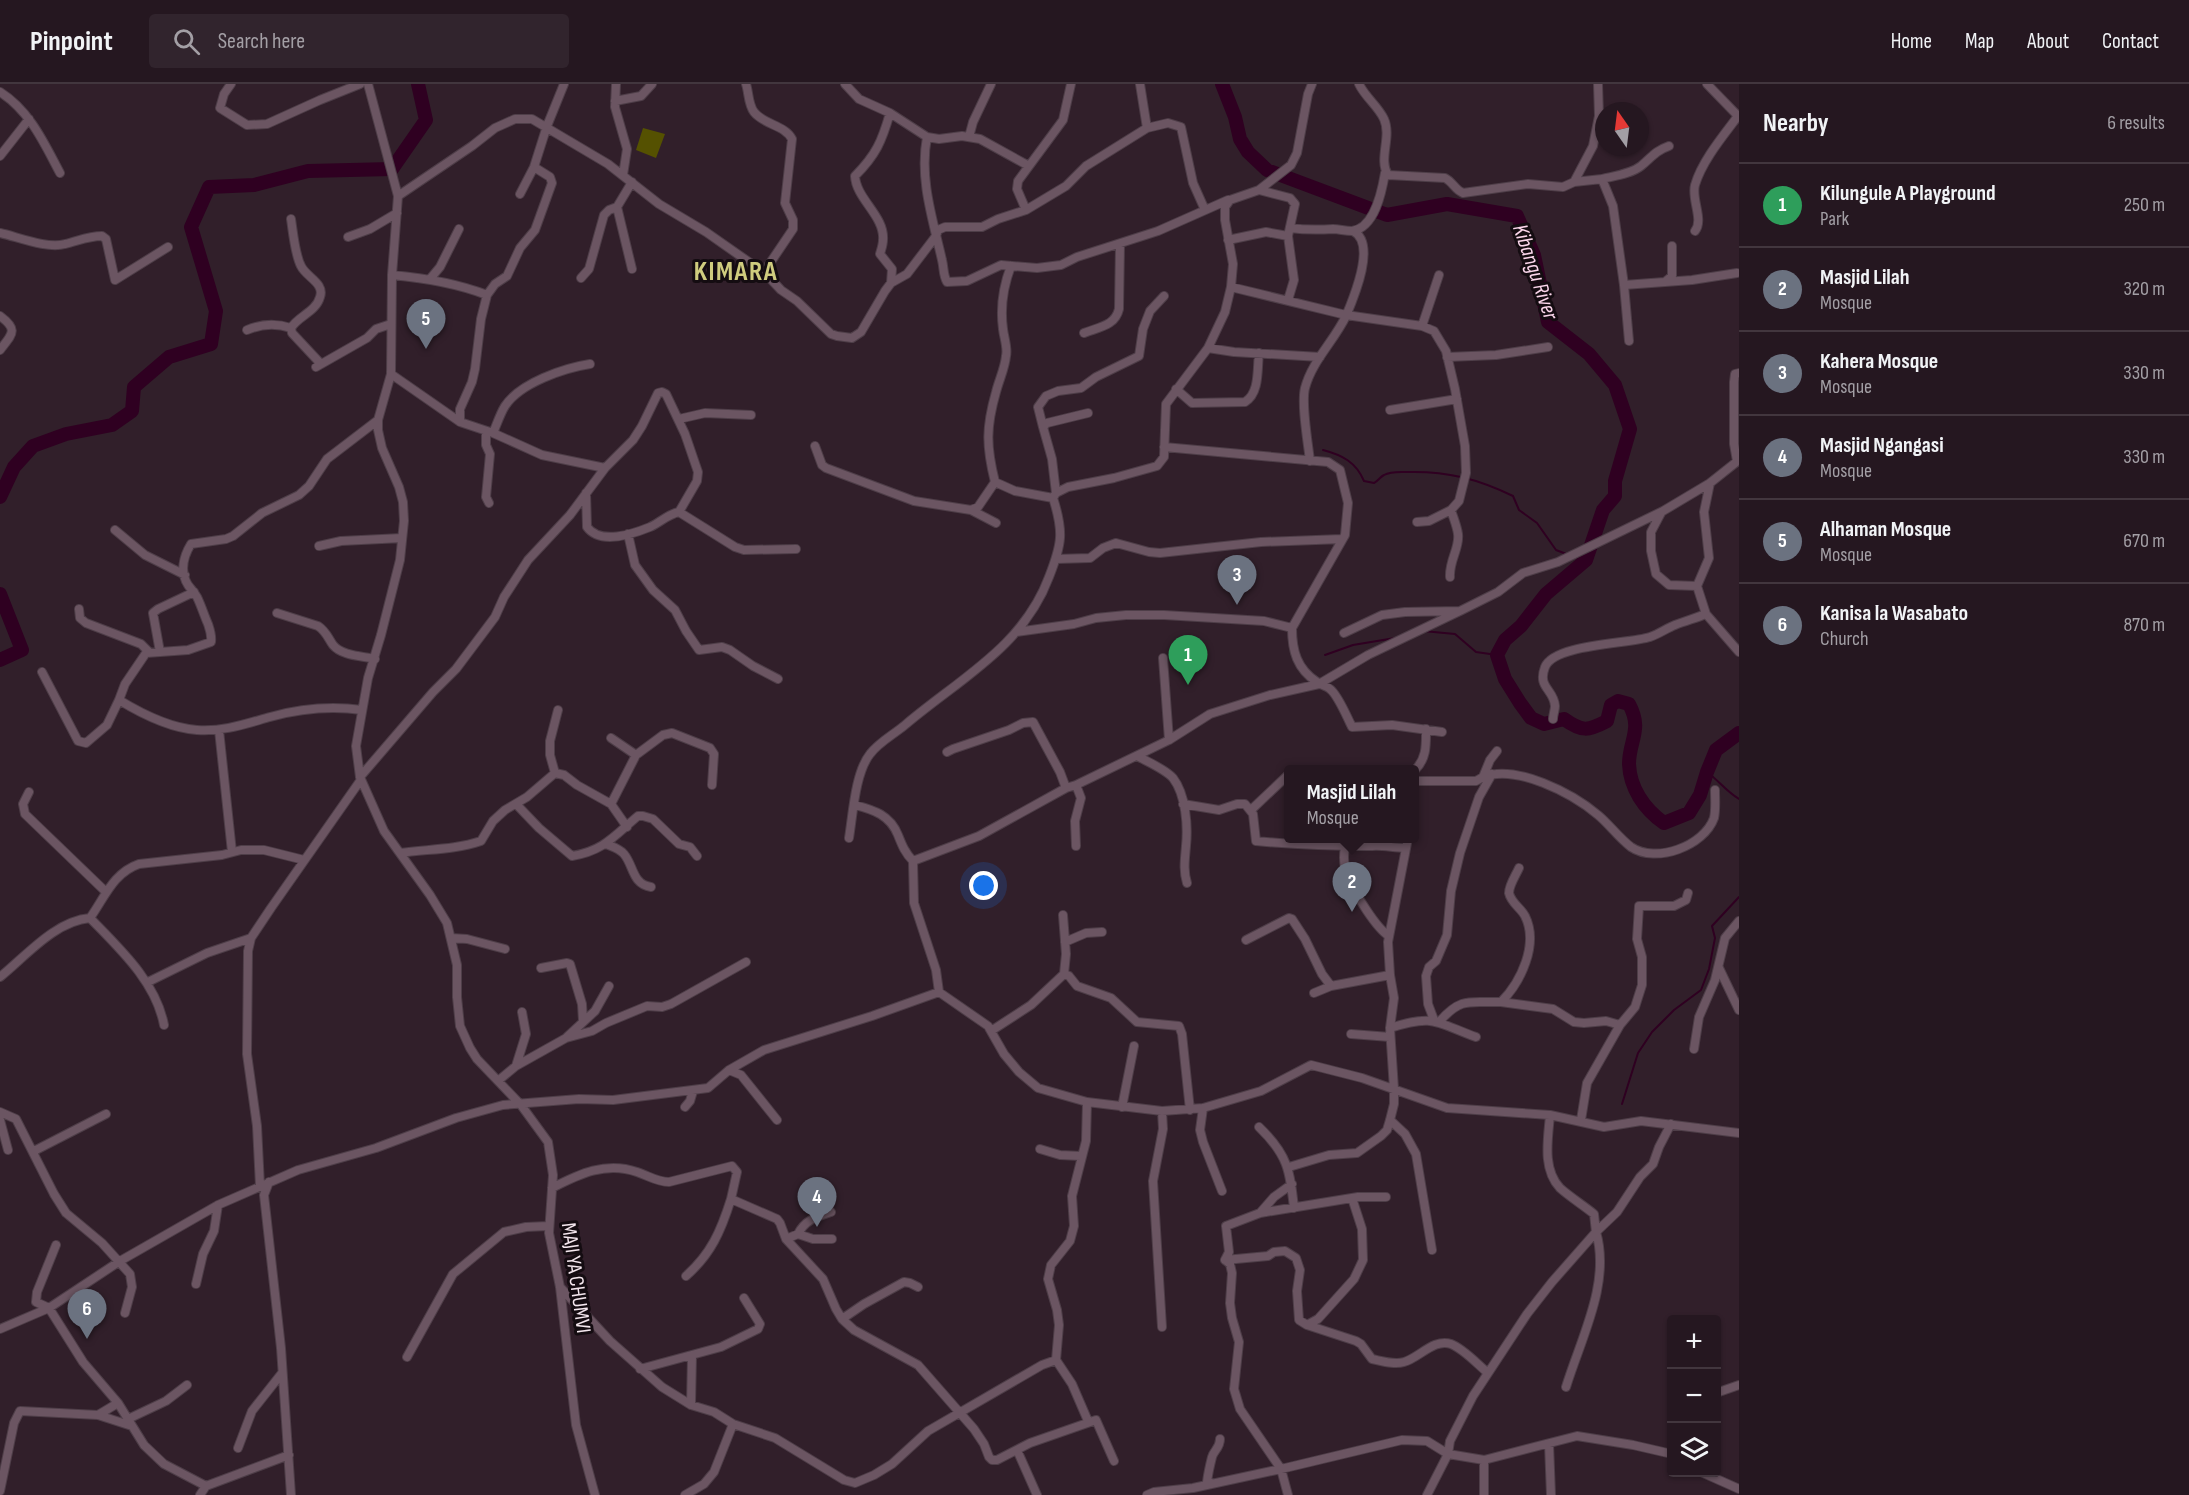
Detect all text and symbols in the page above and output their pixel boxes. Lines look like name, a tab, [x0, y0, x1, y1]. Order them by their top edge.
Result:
search box	[149, 14, 569, 68]
text: Pinpoint	[30, 25, 113, 58]
icon: search	[170, 25, 203, 58]
text: Search here	[218, 28, 305, 55]
text: Home	[1891, 29, 1932, 54]
text: Map	[1965, 29, 1994, 54]
text: About	[2027, 29, 2069, 54]
text: Contact	[2102, 29, 2159, 54]
north arrow	[1595, 102, 1649, 156]
text: Nearby	[1763, 108, 1829, 139]
text: 6 results	[2107, 111, 2165, 135]
text: Kilungule A Playground	[1820, 180, 1996, 207]
text: 1	[1779, 193, 1786, 217]
text: 250 m	[2124, 193, 2165, 217]
text: Park	[1820, 207, 1849, 231]
water label: Kibangu River	[1506, 221, 1564, 324]
district label: KIMARA	[694, 256, 778, 288]
text: Masjid Lilah	[1820, 264, 1910, 291]
text: 2	[1778, 277, 1787, 301]
text: 320 m	[2123, 277, 2165, 301]
text: Mosque	[1820, 291, 1872, 315]
pin: 5	[406, 300, 446, 349]
text: Kahera Mosque	[1820, 348, 1938, 375]
text: 3	[1778, 361, 1787, 385]
text: 330 m	[2123, 361, 2165, 385]
text: Mosque	[1820, 375, 1872, 399]
text: Masjid Ngangasi	[1820, 432, 1944, 459]
text: 4	[1778, 445, 1787, 469]
text: 330 m	[2123, 445, 2165, 469]
text: Mosque	[1820, 459, 1872, 483]
text: Alhaman Mosque	[1820, 516, 1951, 543]
text: 5	[1778, 529, 1787, 553]
text: 670 m	[2123, 529, 2165, 553]
text: Mosque	[1820, 543, 1872, 567]
pin: 3	[1218, 556, 1256, 605]
text: Kanisa la Wasabato	[1820, 600, 1968, 627]
text: 6	[1778, 613, 1787, 637]
text: 870 m	[2123, 613, 2165, 637]
text: Church	[1820, 627, 1869, 651]
pin: 1	[1168, 636, 1208, 685]
popup	[1284, 765, 1419, 843]
text: Masjid Lilah	[1307, 779, 1396, 806]
text: Mosque	[1307, 806, 1359, 830]
pin: 2	[1332, 862, 1372, 912]
your location	[969, 871, 998, 900]
pin: 4	[798, 1178, 836, 1227]
street label: MAJI YA CHUMVI	[556, 1221, 596, 1335]
pin: 6	[68, 1290, 106, 1339]
map controls	[1667, 1315, 1721, 1477]
button: +	[1667, 1315, 1721, 1369]
button: −	[1667, 1369, 1721, 1423]
button: layers	[1667, 1423, 1721, 1477]

